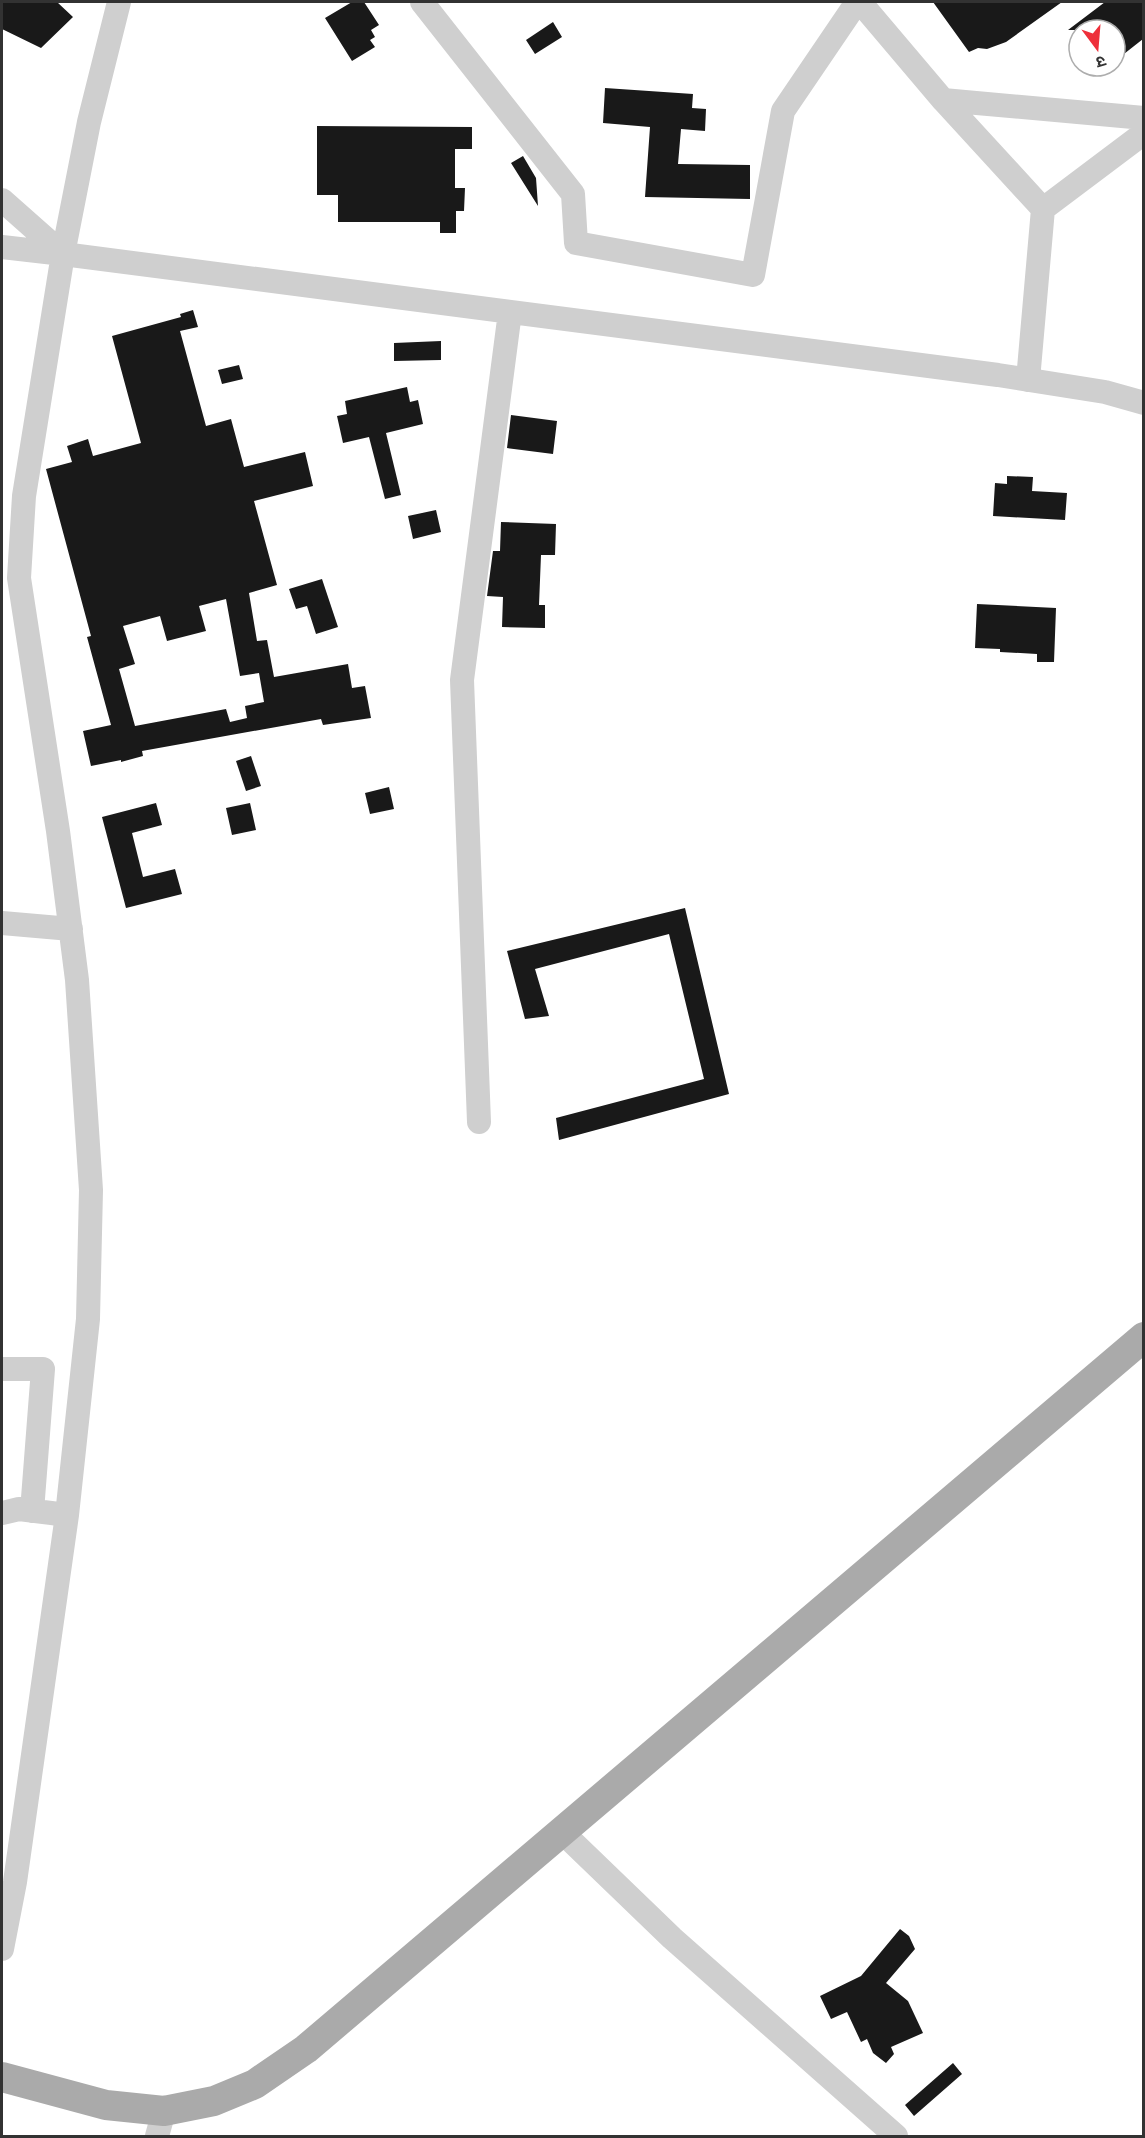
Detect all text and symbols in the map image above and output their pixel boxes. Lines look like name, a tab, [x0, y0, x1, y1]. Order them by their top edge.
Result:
north arrow	[1067, 18, 1127, 78]
text: उ	[1093, 50, 1108, 73]

